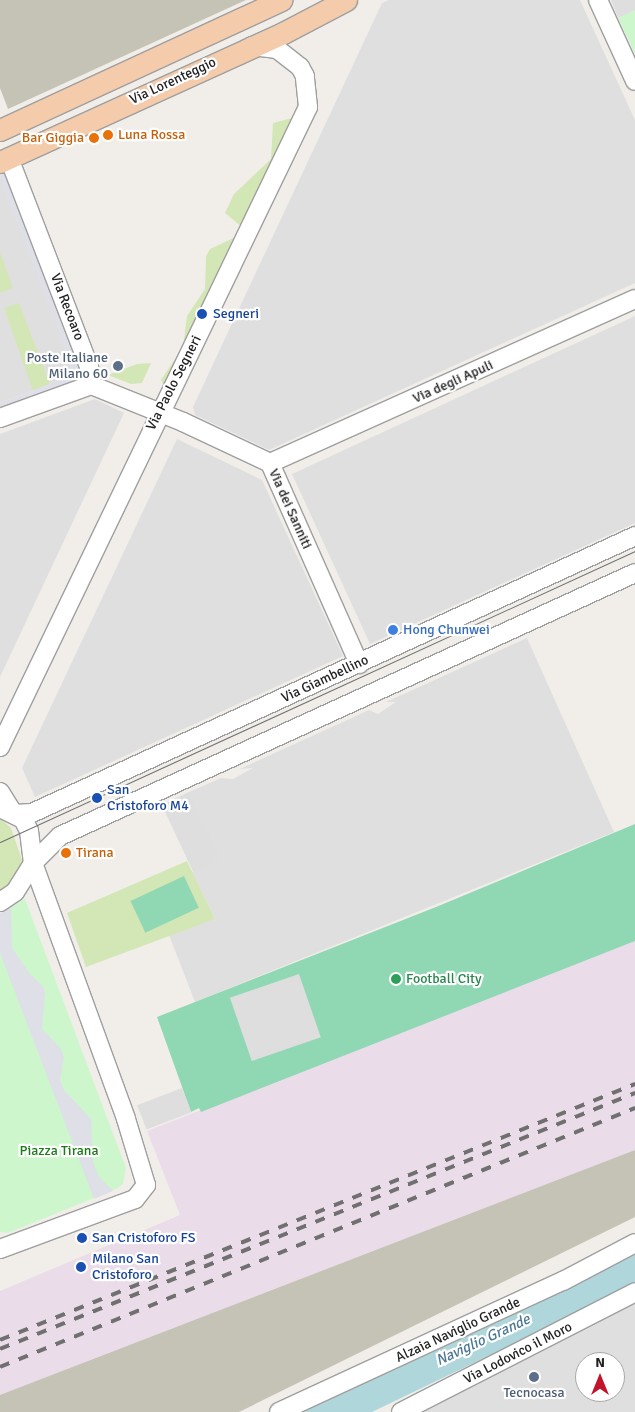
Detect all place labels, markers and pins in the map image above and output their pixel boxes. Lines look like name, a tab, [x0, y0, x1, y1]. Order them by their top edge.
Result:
place label: Luna Rossa	[118, 127, 185, 143]
marker: Luna Rossa	[102, 129, 114, 141]
place label: Bar Giggia	[22, 130, 84, 146]
marker: Bar Giggia	[88, 132, 100, 144]
place label: Segneri	[213, 306, 259, 322]
marker: Segneri	[195, 307, 209, 321]
place label: Poste Italiane Milano 60	[26, 350, 108, 382]
marker: Poste Italiane Milano 60	[112, 360, 124, 372]
place label: Hong Chunwei	[403, 622, 490, 638]
marker: Hong Chunwei	[387, 624, 399, 636]
place label: San Cristoforo M4	[107, 782, 189, 814]
marker: San Cristoforo M4	[91, 792, 103, 804]
place label: Tirana	[76, 845, 114, 861]
marker: Tirana	[60, 847, 72, 859]
place label: Football City	[406, 971, 482, 987]
marker: Football City	[390, 973, 402, 985]
place label: San Cristoforo FS	[92, 1230, 196, 1246]
marker: San Cristoforo FS	[76, 1232, 88, 1244]
place label: Milano San Cristoforo	[92, 1251, 159, 1284]
marker: Milano San Cristoforo	[74, 1260, 88, 1274]
marker: Tecnocasa	[528, 1371, 540, 1383]
place label: Tecnocasa	[503, 1385, 565, 1401]

